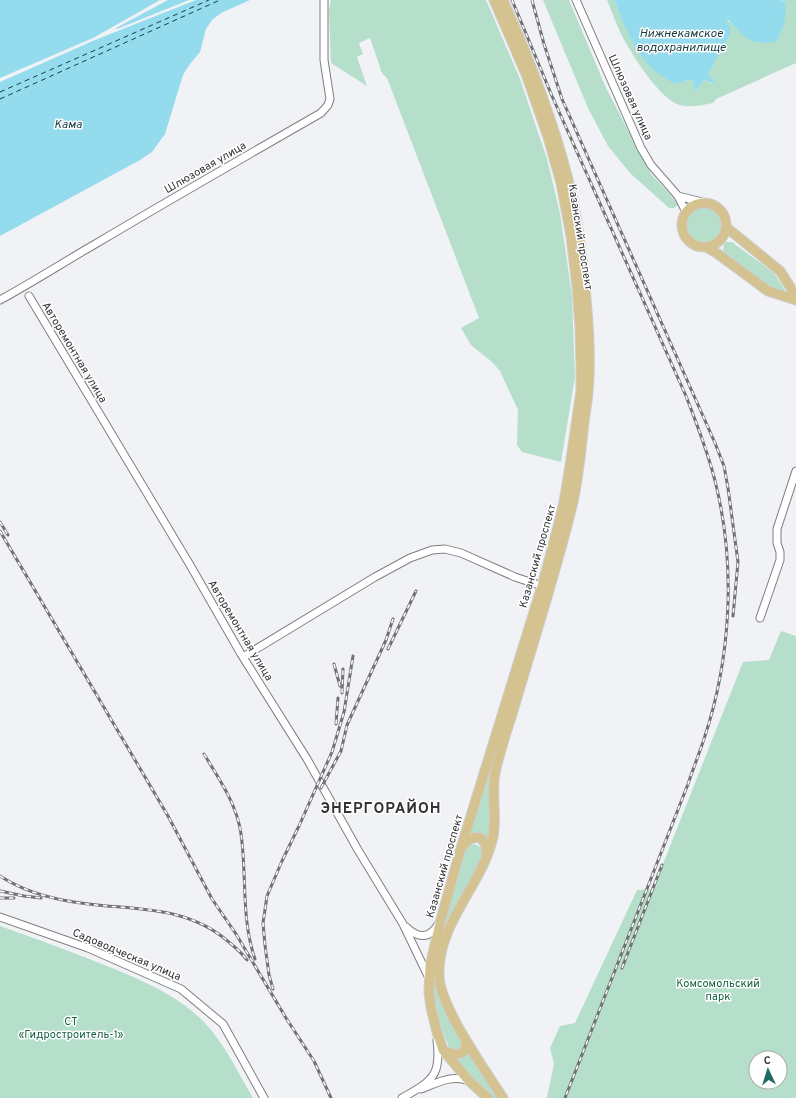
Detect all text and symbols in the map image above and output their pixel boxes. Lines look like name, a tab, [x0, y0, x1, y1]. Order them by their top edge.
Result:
water label: Нижнекамское водохранилище	[636, 26, 727, 56]
street label: Шлюзовая улица	[605, 52, 655, 143]
water label: Кама	[54, 117, 83, 133]
street label: Шлюзовая улица	[162, 139, 249, 197]
street label: Казанский проспект	[565, 183, 595, 291]
street label: Авторемонтная улица	[38, 299, 110, 406]
street label: Казанский проспект	[516, 503, 559, 610]
street label: Авторемонтная улица	[204, 577, 276, 684]
district label: ЭНЕРГОРАЙОН	[320, 798, 442, 819]
street label: Казанский проспект	[423, 813, 466, 920]
street label: Садоводческая улица	[70, 926, 183, 984]
park label: Комсомольский парк	[676, 977, 760, 1004]
park label: СТ «Гидростроитель-1»	[19, 1015, 124, 1042]
north arrow	[748, 1050, 788, 1090]
text: С	[763, 1054, 771, 1068]

